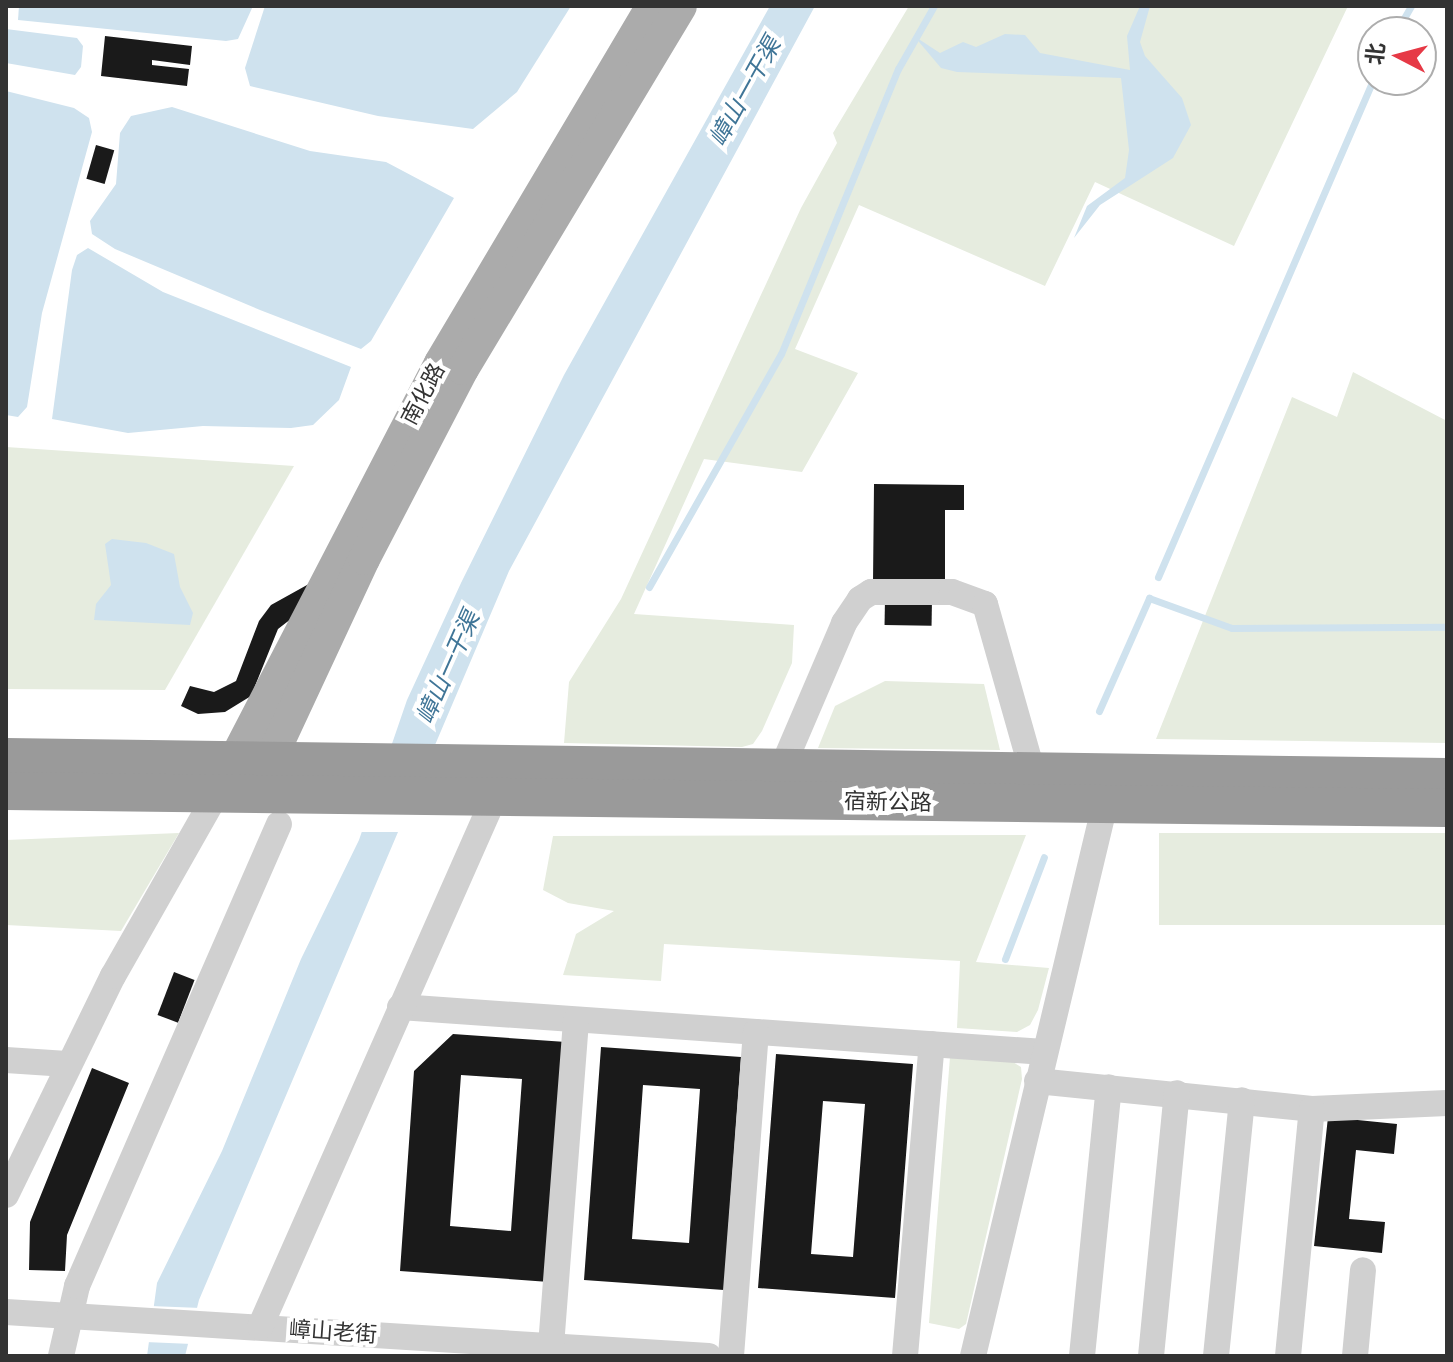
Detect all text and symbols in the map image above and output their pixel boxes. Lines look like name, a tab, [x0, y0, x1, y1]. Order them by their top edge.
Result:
north arrow	[1357, 16, 1437, 96]
water label: 嶂山一干渠	[702, 32, 786, 150]
text: 北	[1359, 41, 1391, 66]
street label: 南化路	[396, 359, 450, 429]
water label: 嶂山一干渠	[409, 606, 485, 728]
street label: 宿新公路	[844, 788, 932, 816]
street label: 嶂山老街	[288, 1316, 378, 1348]

